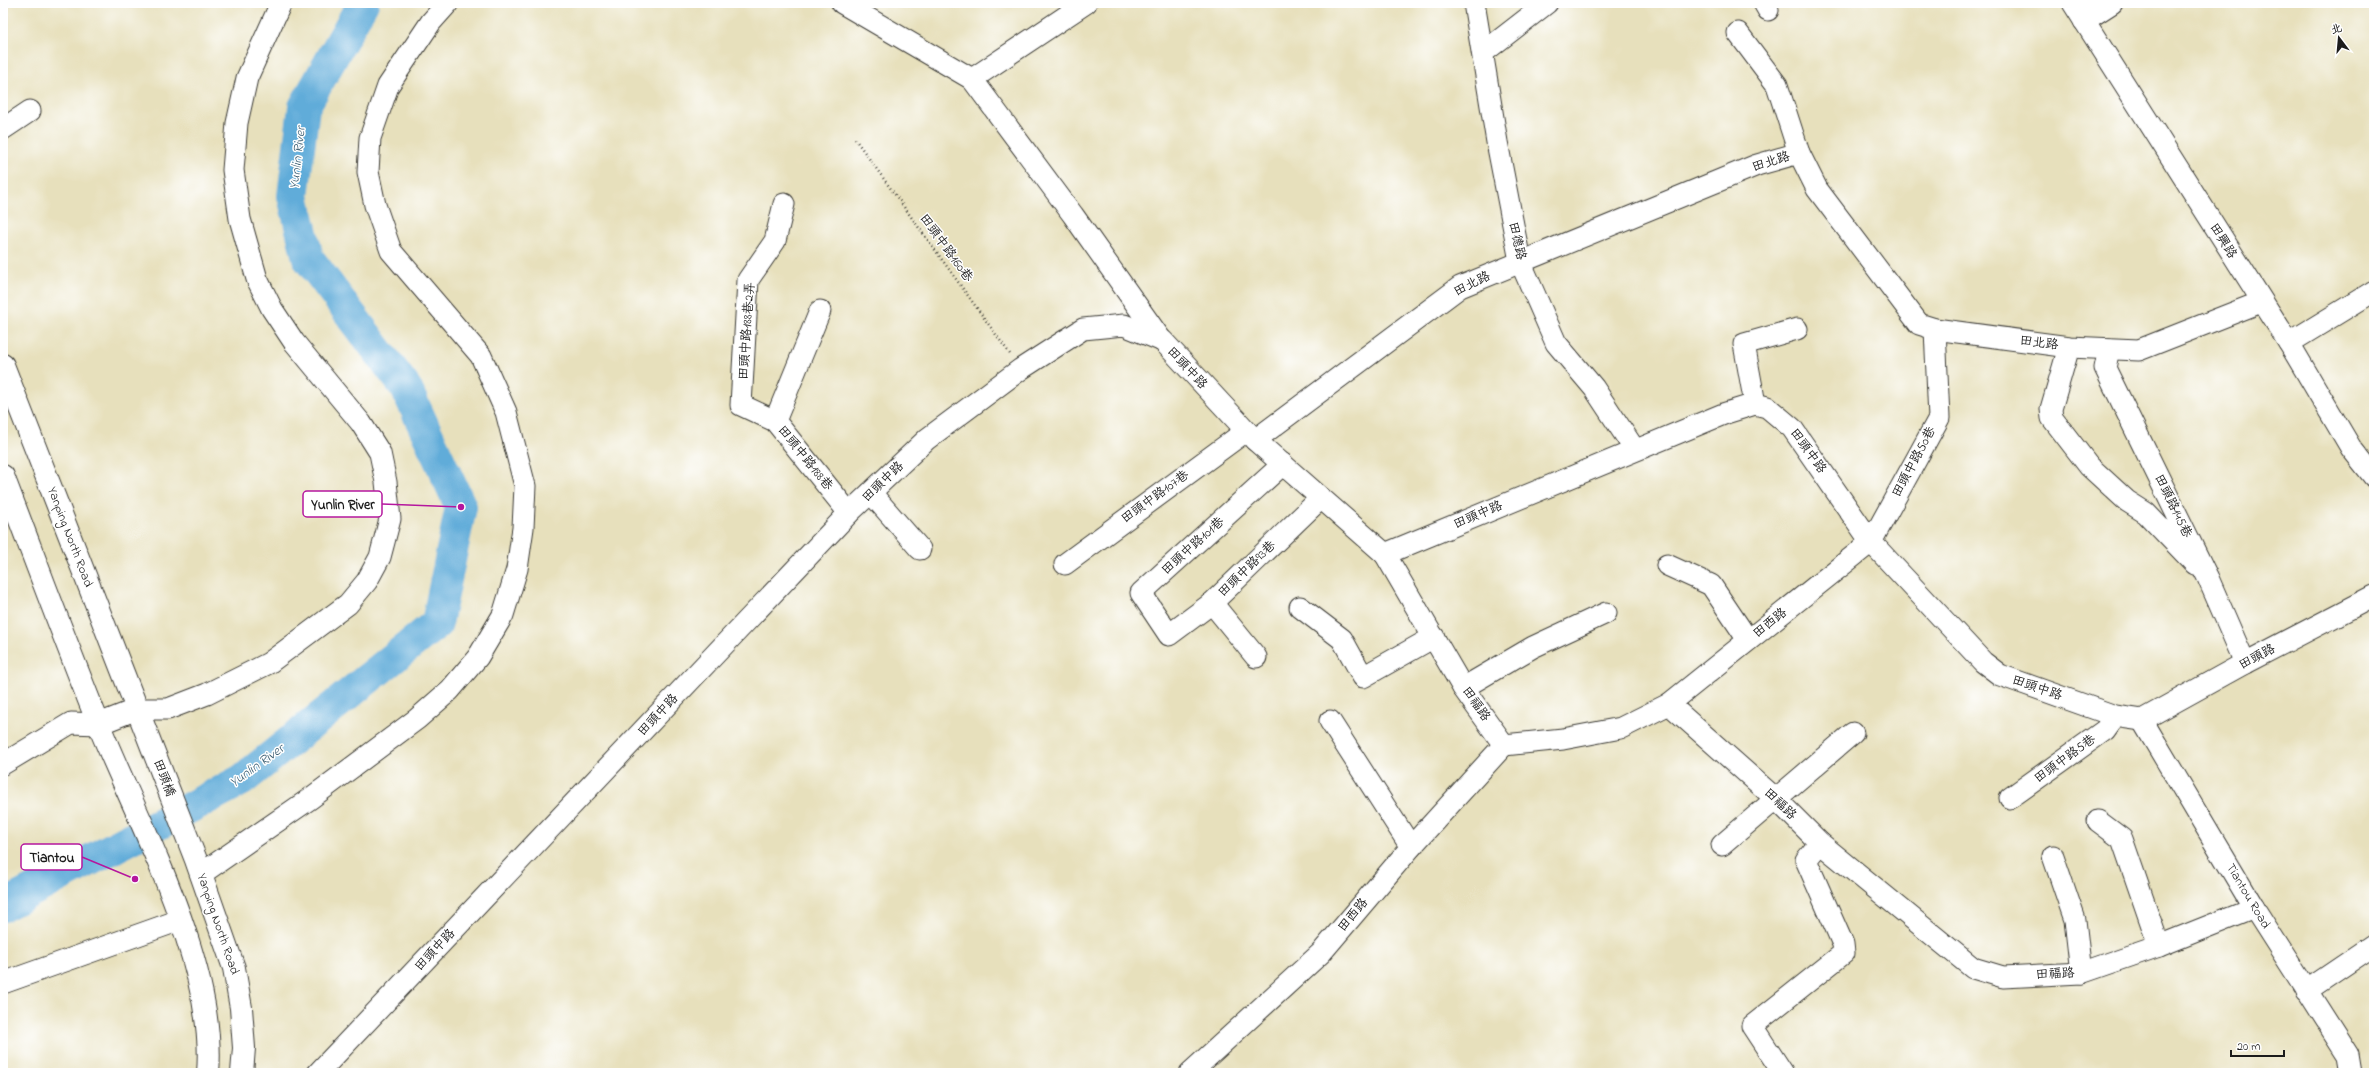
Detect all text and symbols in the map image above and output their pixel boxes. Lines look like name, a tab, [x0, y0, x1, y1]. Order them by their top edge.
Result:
north arrow	[2319, 18, 2359, 58]
text: 北	[2329, 20, 2344, 39]
water label: Yunlin River	[284, 124, 312, 191]
street label: 田北路	[1750, 147, 1792, 177]
street label: 田頭中路160巷	[915, 210, 977, 286]
street label: 田興路	[2205, 219, 2241, 263]
street label: 田德路	[1503, 220, 1531, 262]
street label: 田北路	[1450, 267, 1494, 301]
street label: 田頭中路188巷2弄	[734, 281, 760, 381]
street label: 田北路	[2018, 331, 2060, 355]
street label: 田頭中路	[1162, 343, 1212, 393]
street label: 田頭中路188巷	[773, 421, 837, 495]
street label: 田頭中路50巷	[1887, 423, 1941, 501]
street label: 田頭中路	[1785, 424, 1831, 478]
street label: 田頭中路	[858, 457, 908, 507]
street label: 田頭中路107巷	[1117, 466, 1193, 528]
street label: 田頭路145巷	[2149, 471, 2197, 541]
street label: Yanping North Road	[41, 484, 98, 591]
callout: Yunlin River	[303, 491, 382, 517]
text: Yunlin River	[310, 495, 375, 516]
street label: 田頭中路	[1450, 496, 1506, 534]
street label: 田頭中路101巷	[1157, 513, 1229, 579]
street label: 田頭中路93巷	[1214, 536, 1280, 602]
street label: 田西路	[1749, 603, 1791, 643]
street label: 田頭路	[2235, 639, 2279, 675]
street label: 田頭中路	[2009, 671, 2065, 705]
street label: 田福路	[1457, 683, 1495, 725]
street label: 田頭中路	[633, 690, 683, 740]
street label: 田頭中路5巷	[2030, 730, 2100, 788]
water label: Yunlin River	[225, 738, 290, 793]
street label: 田頭橋	[148, 756, 180, 800]
street label: 田福路	[1759, 784, 1801, 824]
callout: Tiantou	[21, 844, 82, 870]
text: Tiantou	[30, 848, 75, 869]
street label: Tiantou Road	[2221, 860, 2275, 933]
street label: Yanping North Road	[191, 871, 244, 978]
street label: 田西路	[1333, 894, 1373, 936]
street label: 田頭中路	[410, 925, 460, 975]
street label: 田福路	[2035, 963, 2075, 985]
scale bar	[2231, 1032, 2284, 1058]
text: 20 m	[2237, 1038, 2260, 1056]

